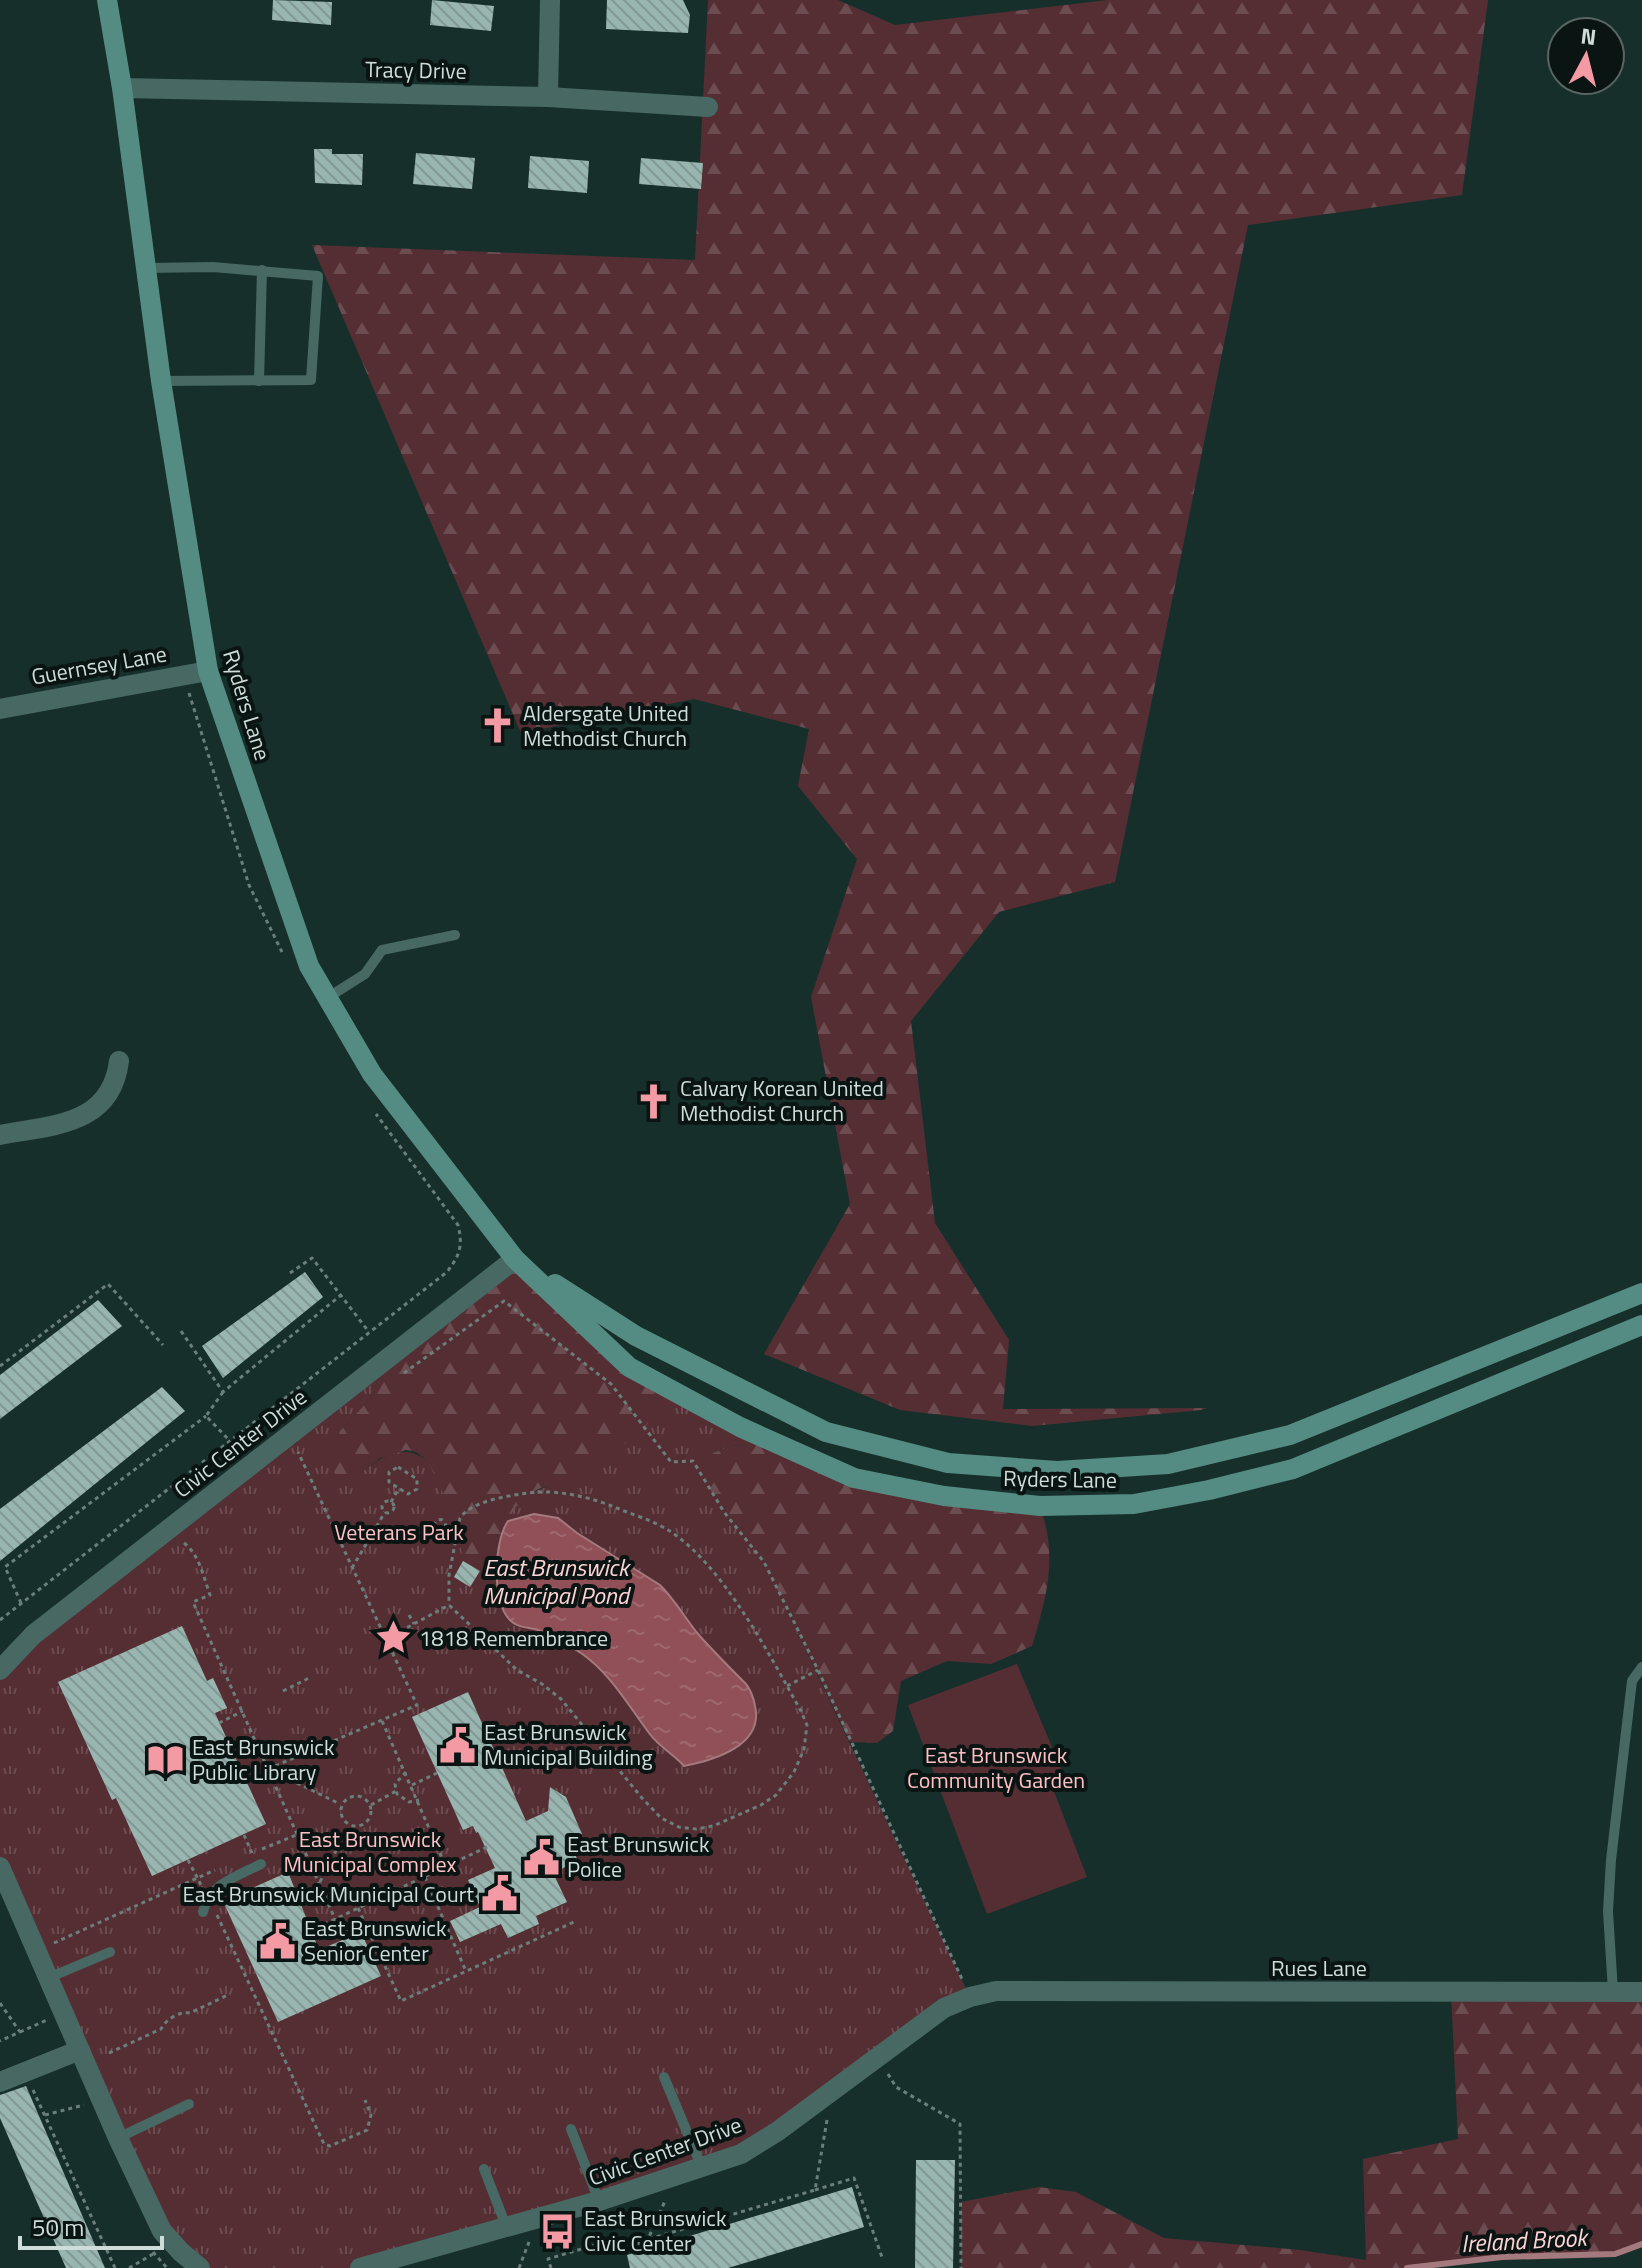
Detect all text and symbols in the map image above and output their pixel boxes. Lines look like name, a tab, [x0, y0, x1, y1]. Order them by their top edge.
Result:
north arrow	[1546, 16, 1626, 96]
text: N	[1579, 18, 1598, 54]
street label: Tracy Drive	[365, 52, 467, 88]
street label: Guernsey Lane	[29, 636, 169, 694]
street label: Ryders Lane	[214, 646, 280, 764]
place label: Aldersgate United Methodist Church	[523, 696, 689, 755]
church icon: Aldersgate United Methodist Church	[478, 707, 516, 745]
place label: Calvary Korean United Methodist Church	[680, 1071, 884, 1130]
church icon: Calvary Korean United Methodist Church	[635, 1082, 673, 1120]
street label: Civic Center Drive	[166, 1380, 314, 1506]
street label: Ryders Lane	[1003, 1461, 1117, 1497]
park label: Veterans Park	[334, 1515, 464, 1549]
water label: East Brunswick Municipal Pond	[483, 1549, 632, 1613]
place icon: 1818 Remembrance	[374, 1619, 412, 1657]
place label: 1818 Remembrance	[419, 1621, 608, 1655]
place label: East Brunswick Municipal Building	[484, 1715, 652, 1774]
public building icon: East Brunswick Municipal Building	[439, 1726, 477, 1764]
place label: East Brunswick Public Library	[192, 1730, 335, 1789]
park label: East Brunswick Community Garden	[907, 1738, 1085, 1797]
library icon: East Brunswick Public Library	[147, 1741, 185, 1779]
park label: East Brunswick Municipal Complex	[283, 1822, 457, 1881]
place label: East Brunswick Police	[567, 1827, 710, 1886]
public building icon: East Brunswick Police	[522, 1838, 560, 1876]
public building icon: East Brunswick Municipal Court	[481, 1875, 519, 1913]
place label: East Brunswick Municipal Court	[183, 1877, 474, 1911]
place label: East Brunswick Senior Center	[304, 1911, 447, 1970]
public building icon: East Brunswick Senior Center	[259, 1922, 297, 1960]
street label: Rues Lane	[1271, 1951, 1367, 1985]
street label: Civic Center Drive	[584, 2108, 746, 2194]
scale bar	[20, 2200, 162, 2250]
place label: East Brunswick Civic Center	[584, 2201, 727, 2260]
text: 50 m	[32, 2209, 84, 2245]
bus stop icon: East Brunswick Civic Center	[539, 2212, 577, 2250]
water label: Ireland Brook	[1460, 2219, 1591, 2261]

